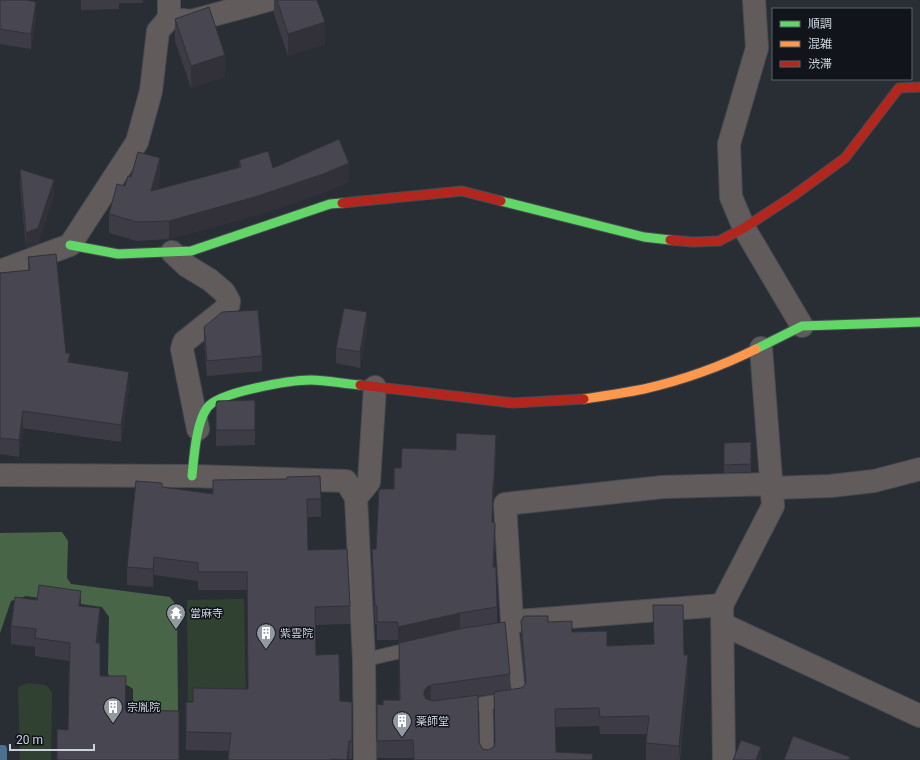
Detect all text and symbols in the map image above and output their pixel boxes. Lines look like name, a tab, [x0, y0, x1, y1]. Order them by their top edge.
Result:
legend	[772, 8, 912, 80]
text: 順調	[808, 17, 832, 31]
text: 混雑	[808, 37, 832, 51]
text: 渋滞	[808, 57, 832, 71]
temple icon: 當麻寺	[165, 602, 187, 630]
place label: 當麻寺	[190, 607, 223, 620]
building icon: 紫雲院	[255, 622, 277, 650]
place label: 紫雲院	[280, 627, 313, 640]
building icon: 宗胤院	[102, 696, 124, 724]
place label: 宗胤院	[127, 701, 160, 714]
building icon: 薬師堂	[391, 710, 413, 738]
place label: 薬師堂	[416, 715, 449, 728]
scale bar	[10, 726, 94, 752]
text: 20 m	[16, 733, 43, 747]

